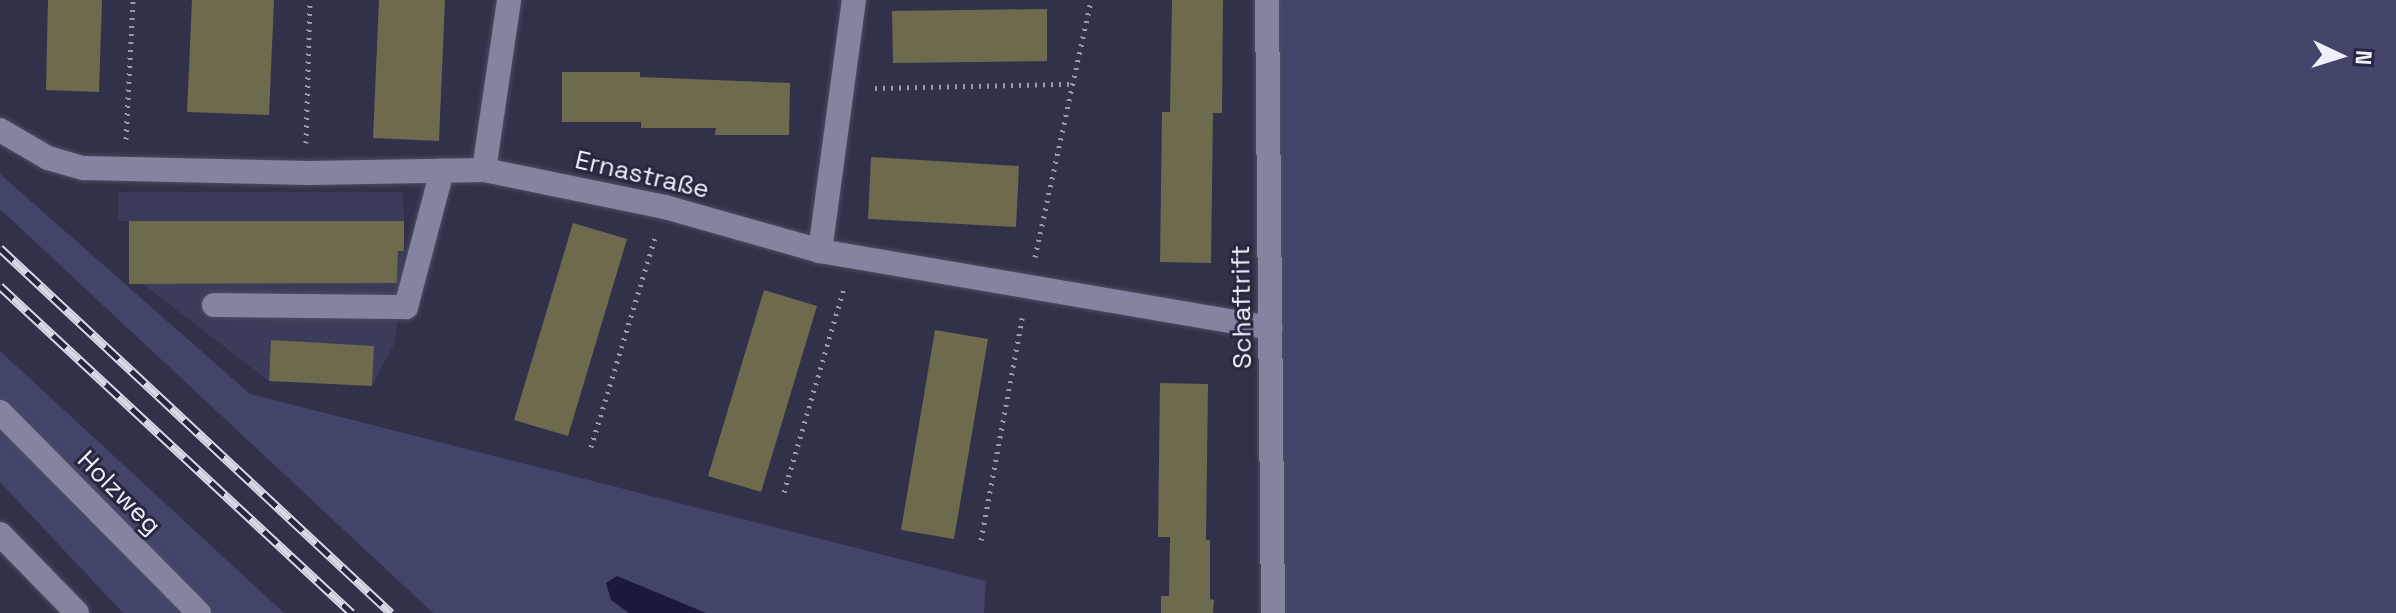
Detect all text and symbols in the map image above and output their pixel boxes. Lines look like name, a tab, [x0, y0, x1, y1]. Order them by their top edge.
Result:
north arrow	[2300, 16, 2380, 96]
text: N	[2349, 49, 2378, 66]
street label: Ernastraße	[572, 144, 712, 206]
street label: Schaftrift	[1225, 245, 1259, 369]
street label: Holzweg	[71, 445, 167, 541]

